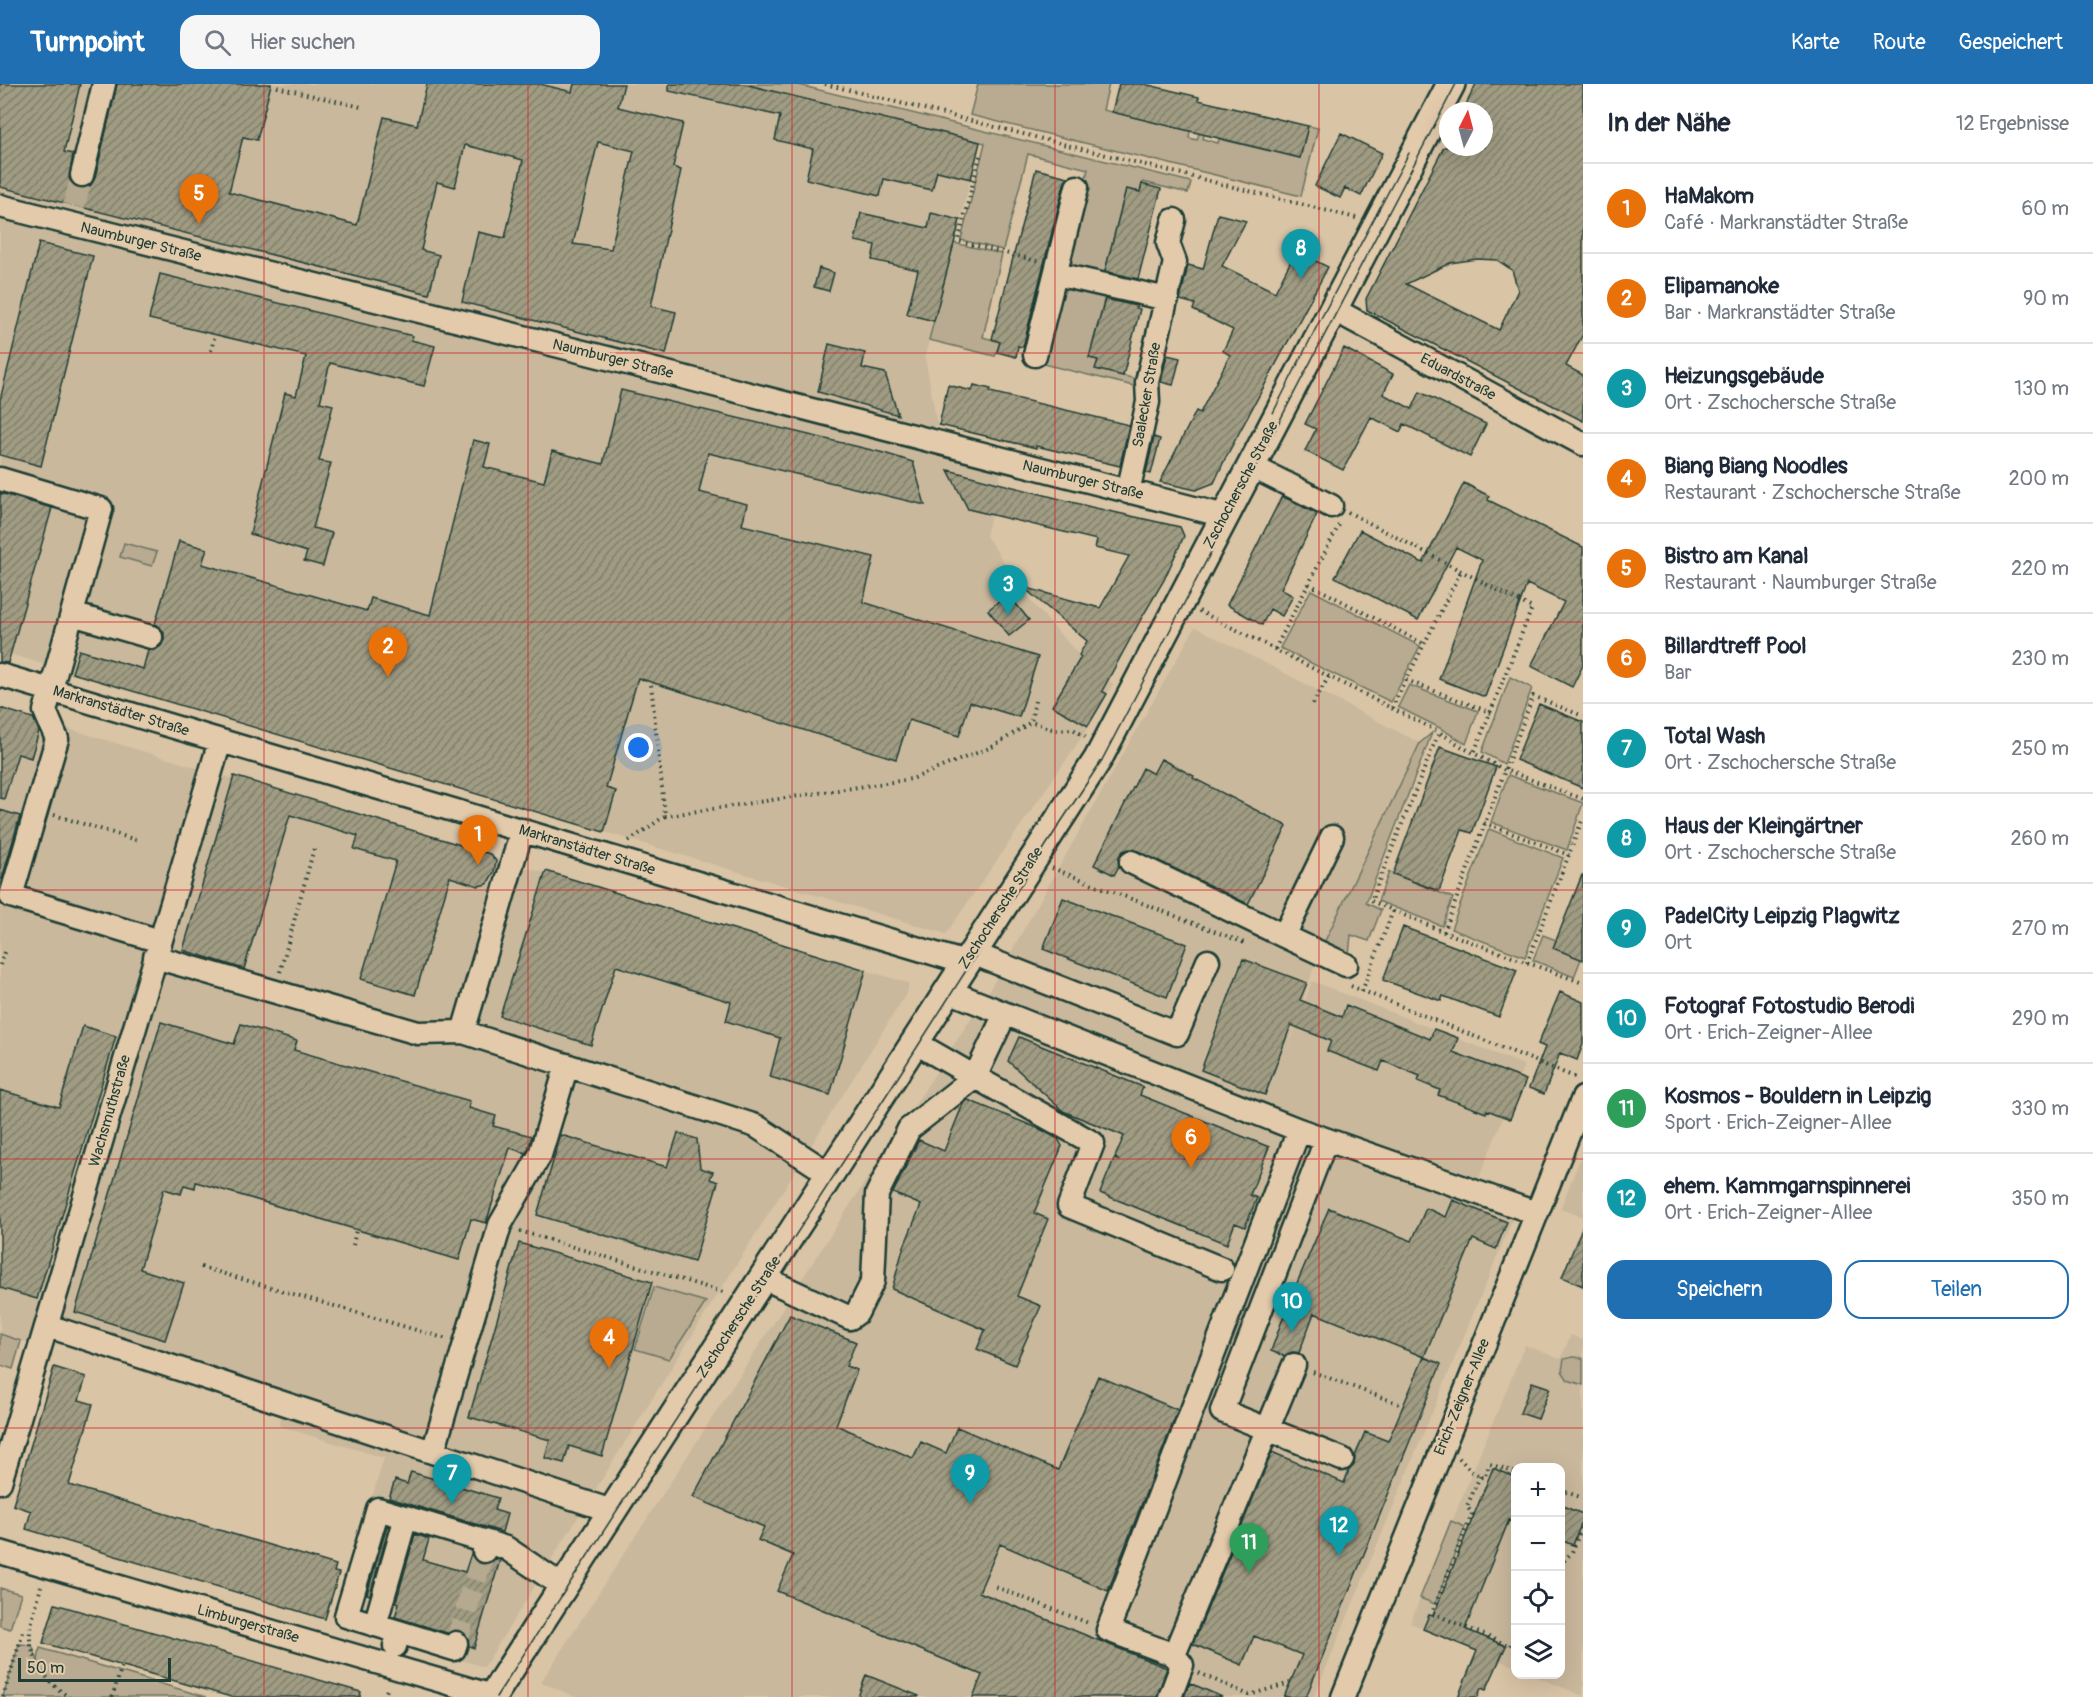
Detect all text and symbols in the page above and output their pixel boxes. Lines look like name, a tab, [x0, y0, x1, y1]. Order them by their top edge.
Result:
search box	[180, 15, 600, 69]
text: Turnpoint	[30, 25, 144, 60]
icon: search	[201, 26, 234, 59]
text: Hier suchen	[249, 28, 356, 56]
text: Karte	[1791, 29, 1840, 56]
text: Route	[1873, 29, 1926, 56]
text: Gespeichert	[1959, 29, 2063, 56]
north arrow	[1439, 102, 1493, 156]
text: In der Nähe	[1607, 107, 1730, 139]
text: 12 Ergebnisse	[1956, 111, 2069, 136]
pin: 5	[180, 174, 218, 224]
text: HaMakom	[1664, 182, 1754, 210]
text: 1	[1623, 196, 1630, 221]
text: 60 m	[2022, 196, 2069, 221]
text: Café · Markranstädter Straße	[1664, 210, 1908, 235]
street label: Naumburger Straße	[79, 218, 204, 266]
pin: 8	[1282, 230, 1320, 279]
text: Elipamanoke	[1664, 272, 1779, 300]
text: 2	[1621, 286, 1632, 311]
text: 90 m	[2023, 286, 2069, 311]
text: Bar · Markranstädter Straße	[1664, 300, 1895, 325]
street label: Naumburger Straße	[551, 335, 676, 383]
street label: Saalecker Straße	[1128, 340, 1166, 449]
street label: Eduardstraße	[1417, 349, 1500, 405]
text: Heizungsgebäude	[1664, 362, 1824, 390]
text: 3	[1621, 376, 1632, 401]
text: 130 m	[2014, 376, 2069, 401]
text: Ort · Zschochersche Straße	[1664, 390, 1896, 415]
street label: Zschochersche Straße	[1199, 417, 1283, 552]
text: Biang Biang Noodles	[1664, 452, 1848, 480]
street label: Naumburger Straße	[1021, 456, 1146, 504]
text: 4	[1621, 466, 1632, 491]
text: 200 m	[2008, 466, 2069, 491]
text: Restaurant · Zschochersche Straße	[1664, 480, 1961, 505]
text: Bistro am Kanal	[1664, 542, 1808, 570]
text: 5	[1621, 556, 1632, 581]
text: 220 m	[2011, 556, 2069, 581]
pin: 3	[988, 566, 1028, 615]
text: Restaurant · Naumburger Straße	[1664, 570, 1937, 595]
pin: 2	[368, 628, 408, 677]
text: Billardtreff Pool	[1664, 632, 1807, 660]
text: 6	[1621, 646, 1632, 671]
text: 230 m	[2012, 646, 2069, 671]
text: Bar	[1664, 660, 1692, 685]
street label: Markranstädter Straße	[51, 681, 192, 741]
text: Total Wash	[1664, 722, 1765, 750]
your location	[624, 733, 653, 762]
text: 7	[1621, 736, 1632, 761]
text: 250 m	[2011, 736, 2069, 761]
text: Ort · Zschochersche Straße	[1664, 750, 1896, 775]
text: Haus der Kleingärtner	[1664, 812, 1863, 840]
pin: 1	[458, 816, 498, 865]
street label: Markranstädter Straße	[517, 820, 658, 880]
text: 8	[1621, 826, 1632, 851]
text: 260 m	[2010, 826, 2069, 851]
text: Ort · Zschochersche Straße	[1664, 840, 1896, 865]
street label: Zschochersche Straße	[954, 843, 1048, 973]
text: PadelCity Leipzig Plagwitz	[1664, 902, 1900, 930]
text: 9	[1621, 916, 1632, 941]
text: 270 m	[2011, 916, 2069, 941]
text: Ort	[1664, 930, 1692, 955]
text: Fotograf Fotostudio Berodi	[1664, 992, 1914, 1020]
text: 10	[1616, 1006, 1637, 1031]
text: 290 m	[2012, 1006, 2069, 1031]
text: Ort · Erich-Zeigner-Allee	[1664, 1020, 1872, 1045]
street label: Wachsmuthstraße	[85, 1052, 135, 1169]
text: Kosmos - Bouldern in Leipzig	[1664, 1082, 1931, 1110]
text: 11	[1619, 1096, 1634, 1121]
text: 330 m	[2011, 1096, 2069, 1121]
text: Sport · Erich-Zeigner-Allee	[1664, 1110, 1892, 1135]
pin: 6	[1172, 1118, 1210, 1168]
text: ehem. Kammgarnspinnerei	[1664, 1172, 1911, 1200]
text: 12	[1617, 1186, 1636, 1211]
text: 350 m	[2011, 1186, 2069, 1211]
text: Ort · Erich-Zeigner-Allee	[1664, 1200, 1872, 1225]
street label: Zschochersche Straße	[692, 1252, 786, 1382]
button: Speichern	[1607, 1260, 1832, 1319]
button: Teilen	[1844, 1260, 2069, 1319]
pin: 10	[1272, 1282, 1312, 1332]
pin: 4	[590, 1318, 628, 1368]
street label: Erich-Zeigner-Allee	[1430, 1335, 1494, 1458]
pin: 7	[432, 1454, 472, 1504]
pin: 9	[950, 1454, 990, 1504]
map controls	[1511, 1463, 1565, 1679]
button: +	[1511, 1463, 1565, 1517]
pin: 12	[1320, 1506, 1358, 1556]
button: −	[1511, 1517, 1565, 1571]
pin: 11	[1230, 1524, 1268, 1573]
button: locate	[1511, 1571, 1565, 1625]
street label: Limburgerstraße	[195, 1600, 302, 1648]
button: layers	[1511, 1625, 1565, 1679]
scale bar	[18, 1655, 171, 1682]
text: 50 m	[27, 1658, 64, 1678]

